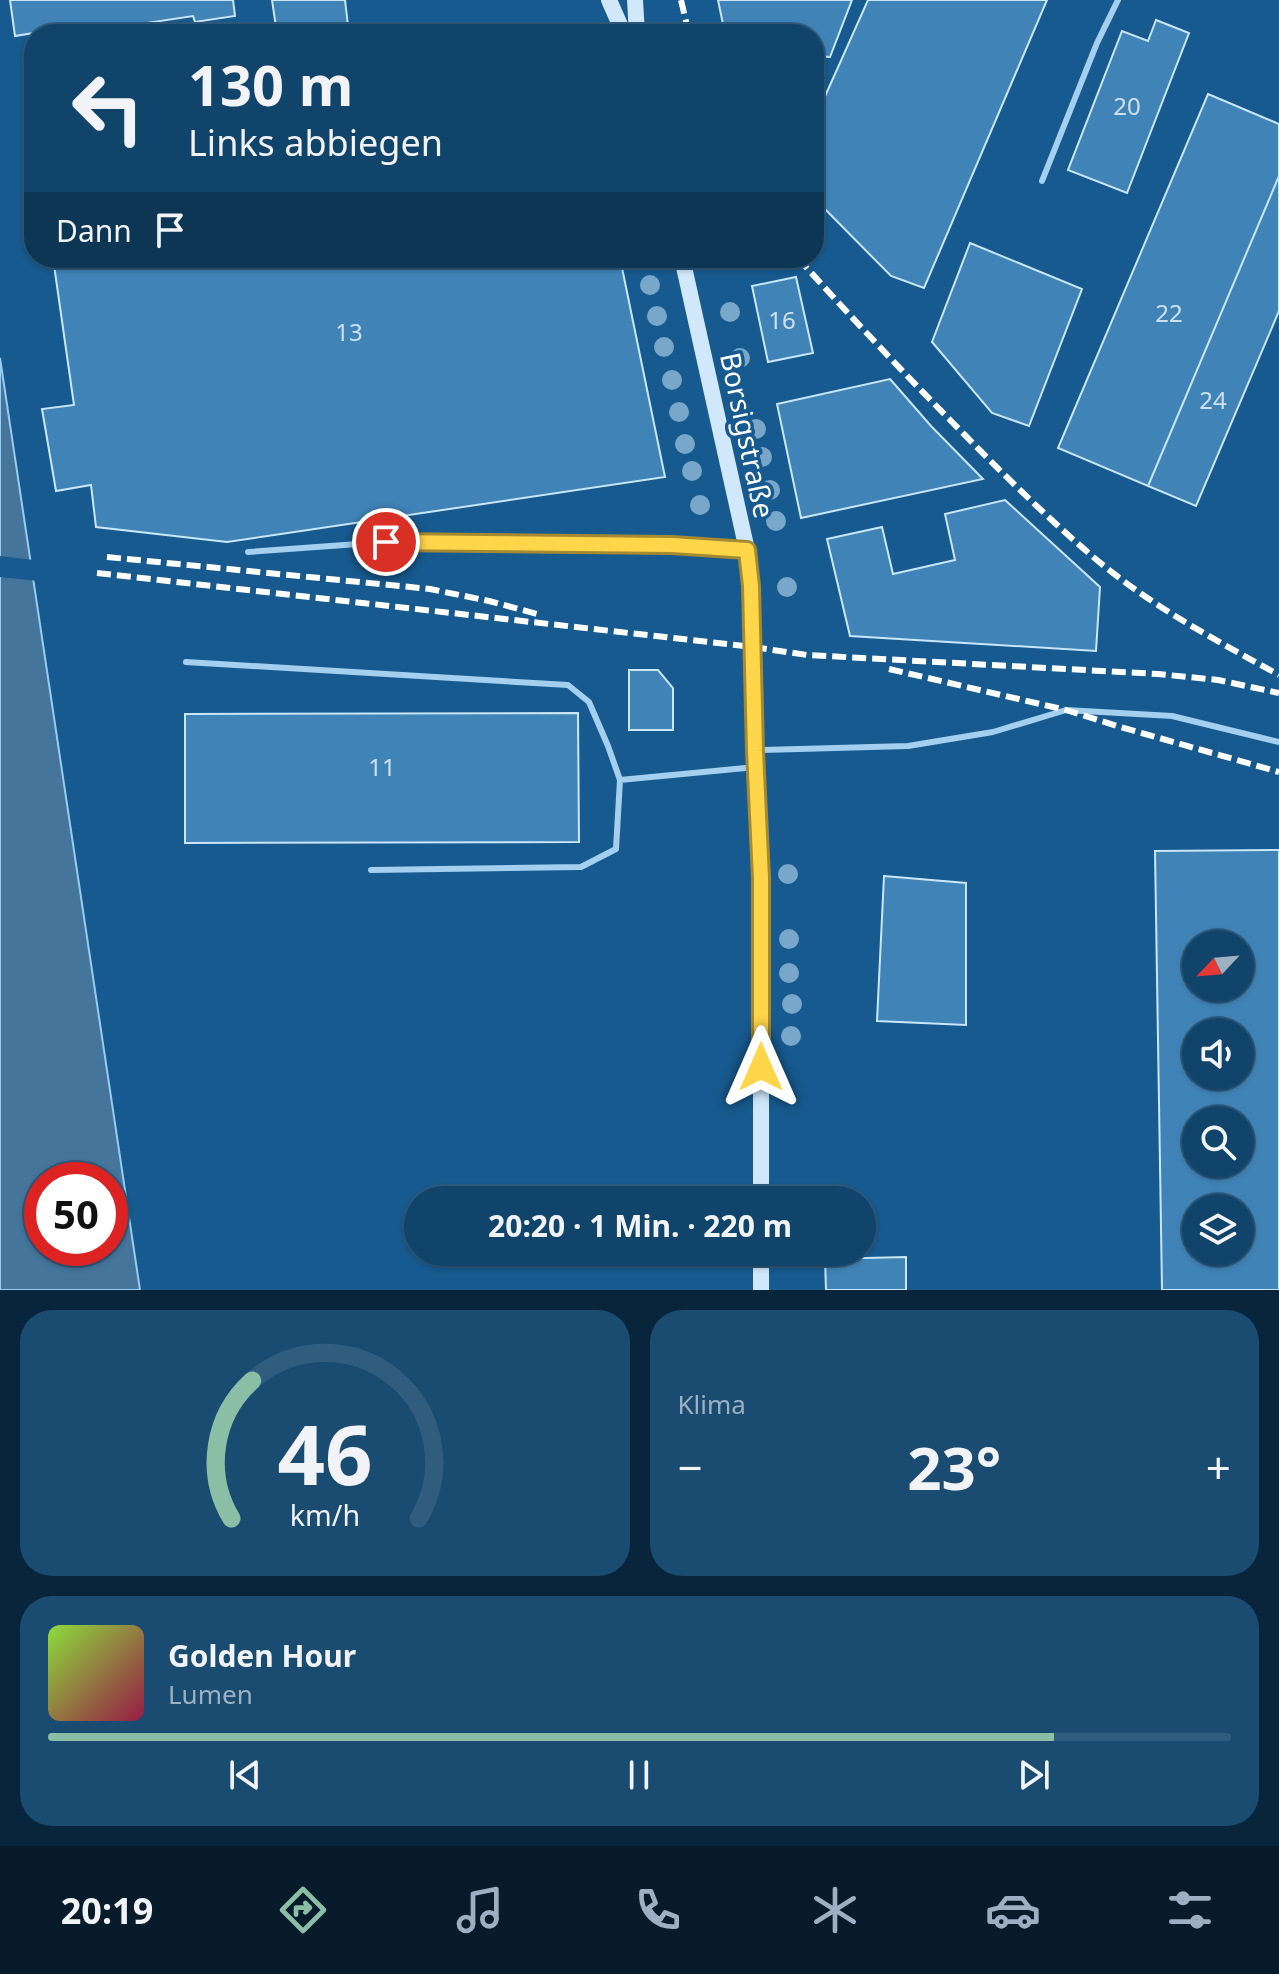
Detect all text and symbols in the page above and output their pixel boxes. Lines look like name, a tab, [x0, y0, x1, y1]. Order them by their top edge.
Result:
text: 130 m	[188, 46, 353, 122]
icon: left	[56, 56, 160, 160]
house number: 20	[1113, 89, 1141, 122]
text: Links abbiegen	[188, 118, 443, 167]
icon: arrive	[148, 208, 192, 252]
text: Dann	[56, 210, 132, 251]
house number: 22	[1155, 296, 1183, 329]
house number: 16	[768, 303, 796, 336]
house number: 13	[335, 315, 363, 348]
street label: Borsigstraße	[712, 349, 784, 521]
house number: 24	[1199, 383, 1227, 416]
pin	[352, 508, 420, 576]
icon: arrive	[364, 520, 408, 564]
house number: 11	[368, 750, 396, 783]
north arrow	[1182, 930, 1254, 1002]
map controls	[1182, 930, 1254, 1266]
button: sound	[1182, 1018, 1254, 1090]
position arrow	[719, 1025, 803, 1109]
button: search	[1182, 1106, 1254, 1178]
speed limit sign: 50	[24, 1162, 128, 1266]
button: layers	[1182, 1194, 1254, 1266]
text: 20:20 · 1 Min. · 220 m	[488, 1205, 792, 1246]
text: Klima	[678, 1386, 746, 1422]
text: 46	[277, 1396, 372, 1509]
text: 23°	[907, 1426, 1001, 1508]
text: −	[678, 1437, 703, 1497]
text: +	[1206, 1437, 1231, 1497]
text: km/h	[290, 1495, 360, 1534]
text: Golden Hour	[168, 1635, 356, 1676]
text: Lumen	[168, 1676, 253, 1712]
icon: previous	[223, 1753, 267, 1797]
icon: pause	[617, 1753, 661, 1797]
icon: next	[1012, 1753, 1056, 1797]
icon: directions	[275, 1882, 331, 1938]
icon: music	[452, 1882, 508, 1938]
icon: phone	[630, 1882, 686, 1938]
icon: climate	[807, 1882, 863, 1938]
icon: car	[985, 1882, 1041, 1938]
icon: filters	[1162, 1882, 1218, 1938]
text: 20:19	[61, 1886, 153, 1935]

